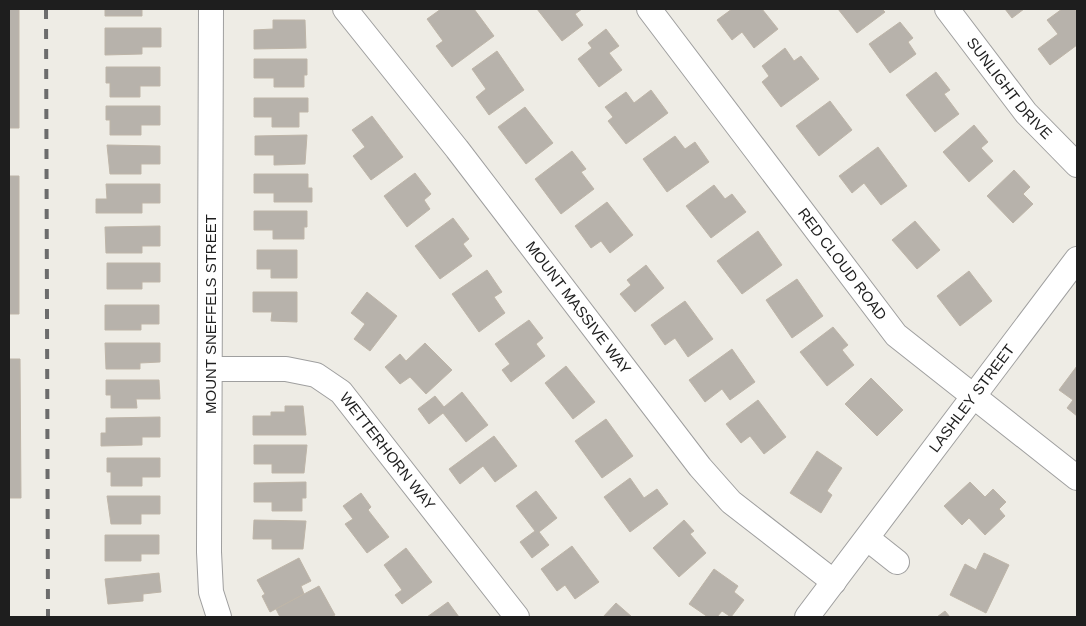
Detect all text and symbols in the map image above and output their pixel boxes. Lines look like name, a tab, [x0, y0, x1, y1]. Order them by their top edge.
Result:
street label: SUNLIGHT DRIVE	[964, 34, 1056, 142]
street label: RED CLOUD ROAD	[795, 204, 891, 323]
street label: MOUNT SNEFFELS STREET	[202, 214, 219, 414]
street label: MOUNT MASSIVE WAY	[523, 238, 635, 377]
street label: LASHLEY STREET	[925, 341, 1018, 455]
street label: WETTERHORN WAY	[337, 389, 439, 513]

